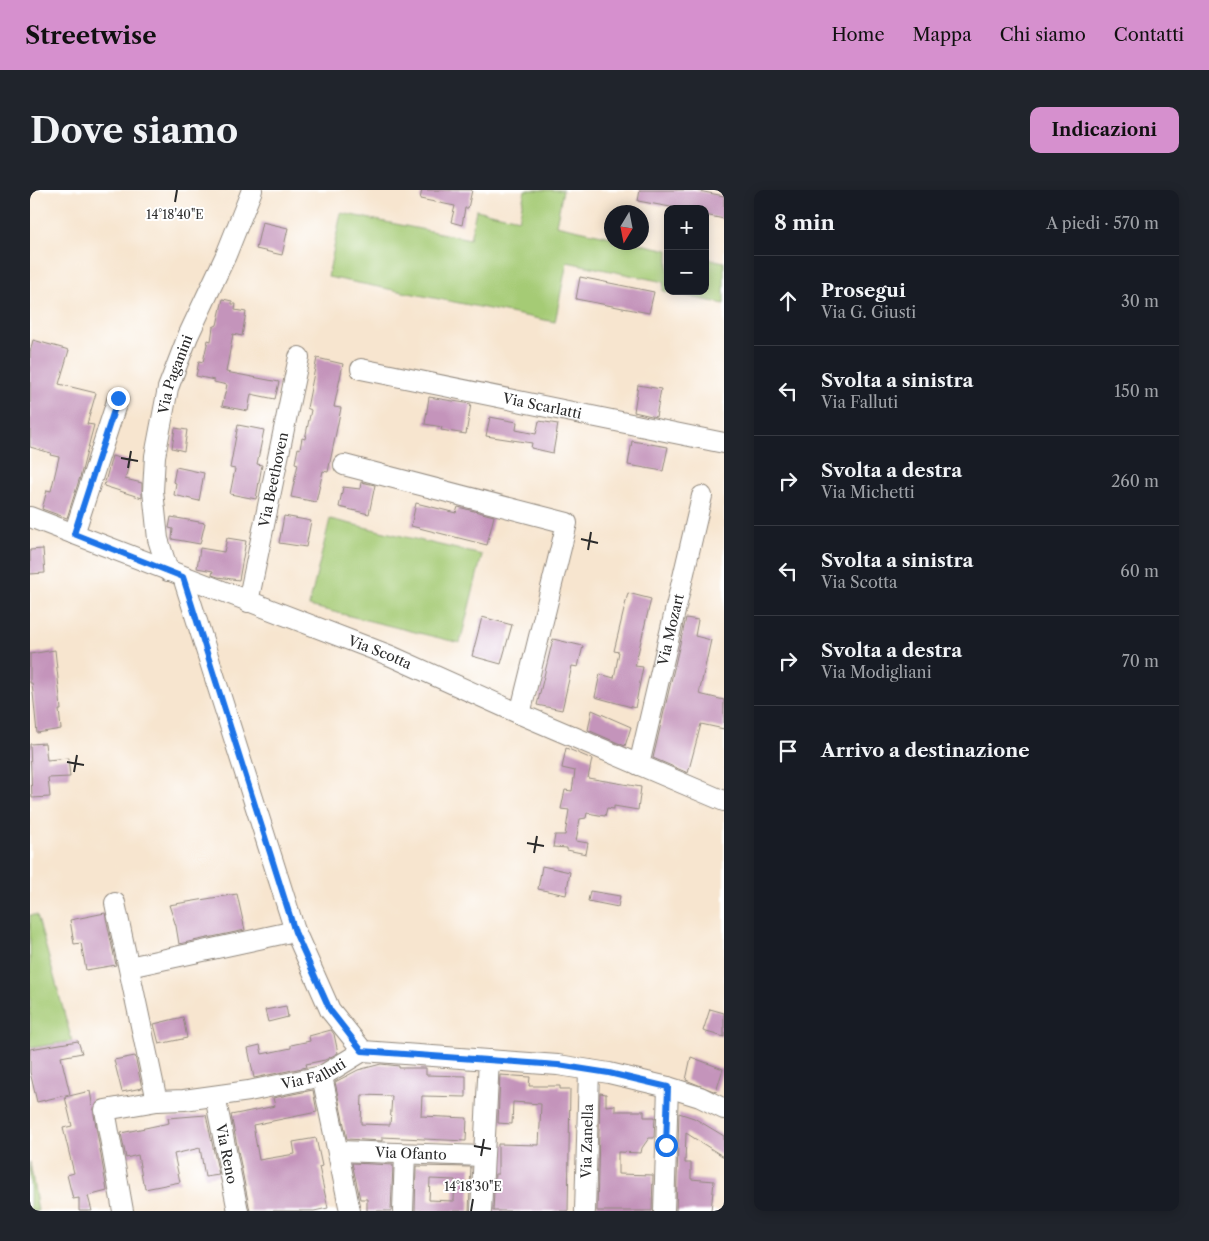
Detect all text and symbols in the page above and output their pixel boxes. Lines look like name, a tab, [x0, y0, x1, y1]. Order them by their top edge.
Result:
text: Streetwise	[25, 21, 157, 50]
text: Home	[832, 24, 884, 46]
text: Mappa	[912, 24, 972, 46]
text: Chi siamo	[1000, 24, 1086, 46]
text: Contatti	[1114, 24, 1184, 46]
button: Indicazioni	[1030, 107, 1179, 153]
text: Dove siamo	[30, 109, 238, 152]
north arrow	[604, 205, 649, 250]
map controls	[664, 205, 709, 295]
button: +	[664, 205, 709, 250]
text: 14°18'40"E	[146, 207, 204, 222]
text: 8 min	[774, 210, 835, 235]
text: A piedi · 570 m	[1046, 213, 1159, 233]
button: −	[664, 250, 709, 295]
text: Prosegui	[821, 279, 906, 302]
icon: ahead	[774, 287, 802, 315]
text: 30 m	[1121, 291, 1159, 311]
text: Via G. Giusti	[821, 302, 916, 322]
street label: Via Paganini	[154, 332, 197, 417]
text: Svolta a sinistra	[821, 369, 974, 392]
icon: left	[774, 377, 802, 405]
text: 150 m	[1114, 381, 1159, 401]
route end	[107, 387, 130, 410]
street label: Via Scarlatti	[500, 389, 583, 423]
text: Via Falluti	[821, 392, 898, 412]
street label: Via Beethoven	[255, 430, 292, 530]
text: Svolta a destra	[821, 459, 962, 482]
icon: right	[774, 467, 802, 495]
text: 260 m	[1111, 471, 1159, 491]
text: Via Michetti	[821, 482, 915, 502]
text: Svolta a sinistra	[821, 549, 974, 572]
icon: left	[774, 557, 802, 585]
text: 60 m	[1120, 561, 1159, 581]
text: Via Scotta	[821, 572, 897, 592]
street label: Via Mozart	[653, 592, 688, 668]
street label: Via Scotta	[345, 631, 415, 673]
text: Svolta a destra	[821, 639, 962, 662]
icon: right	[774, 647, 802, 675]
text: 70 m	[1122, 651, 1159, 671]
text: Via Modigliani	[821, 662, 932, 682]
icon: arrive	[774, 737, 802, 765]
text: Arrivo a destinazione	[821, 739, 1030, 762]
street label: Via Falluti	[279, 1055, 349, 1093]
street label: Via Zanella	[577, 1103, 597, 1180]
street label: Via Reno	[212, 1121, 241, 1185]
route start	[655, 1134, 678, 1157]
street label: Via Ofanto	[374, 1143, 447, 1164]
text: 14°18'30"E	[444, 1179, 502, 1194]

